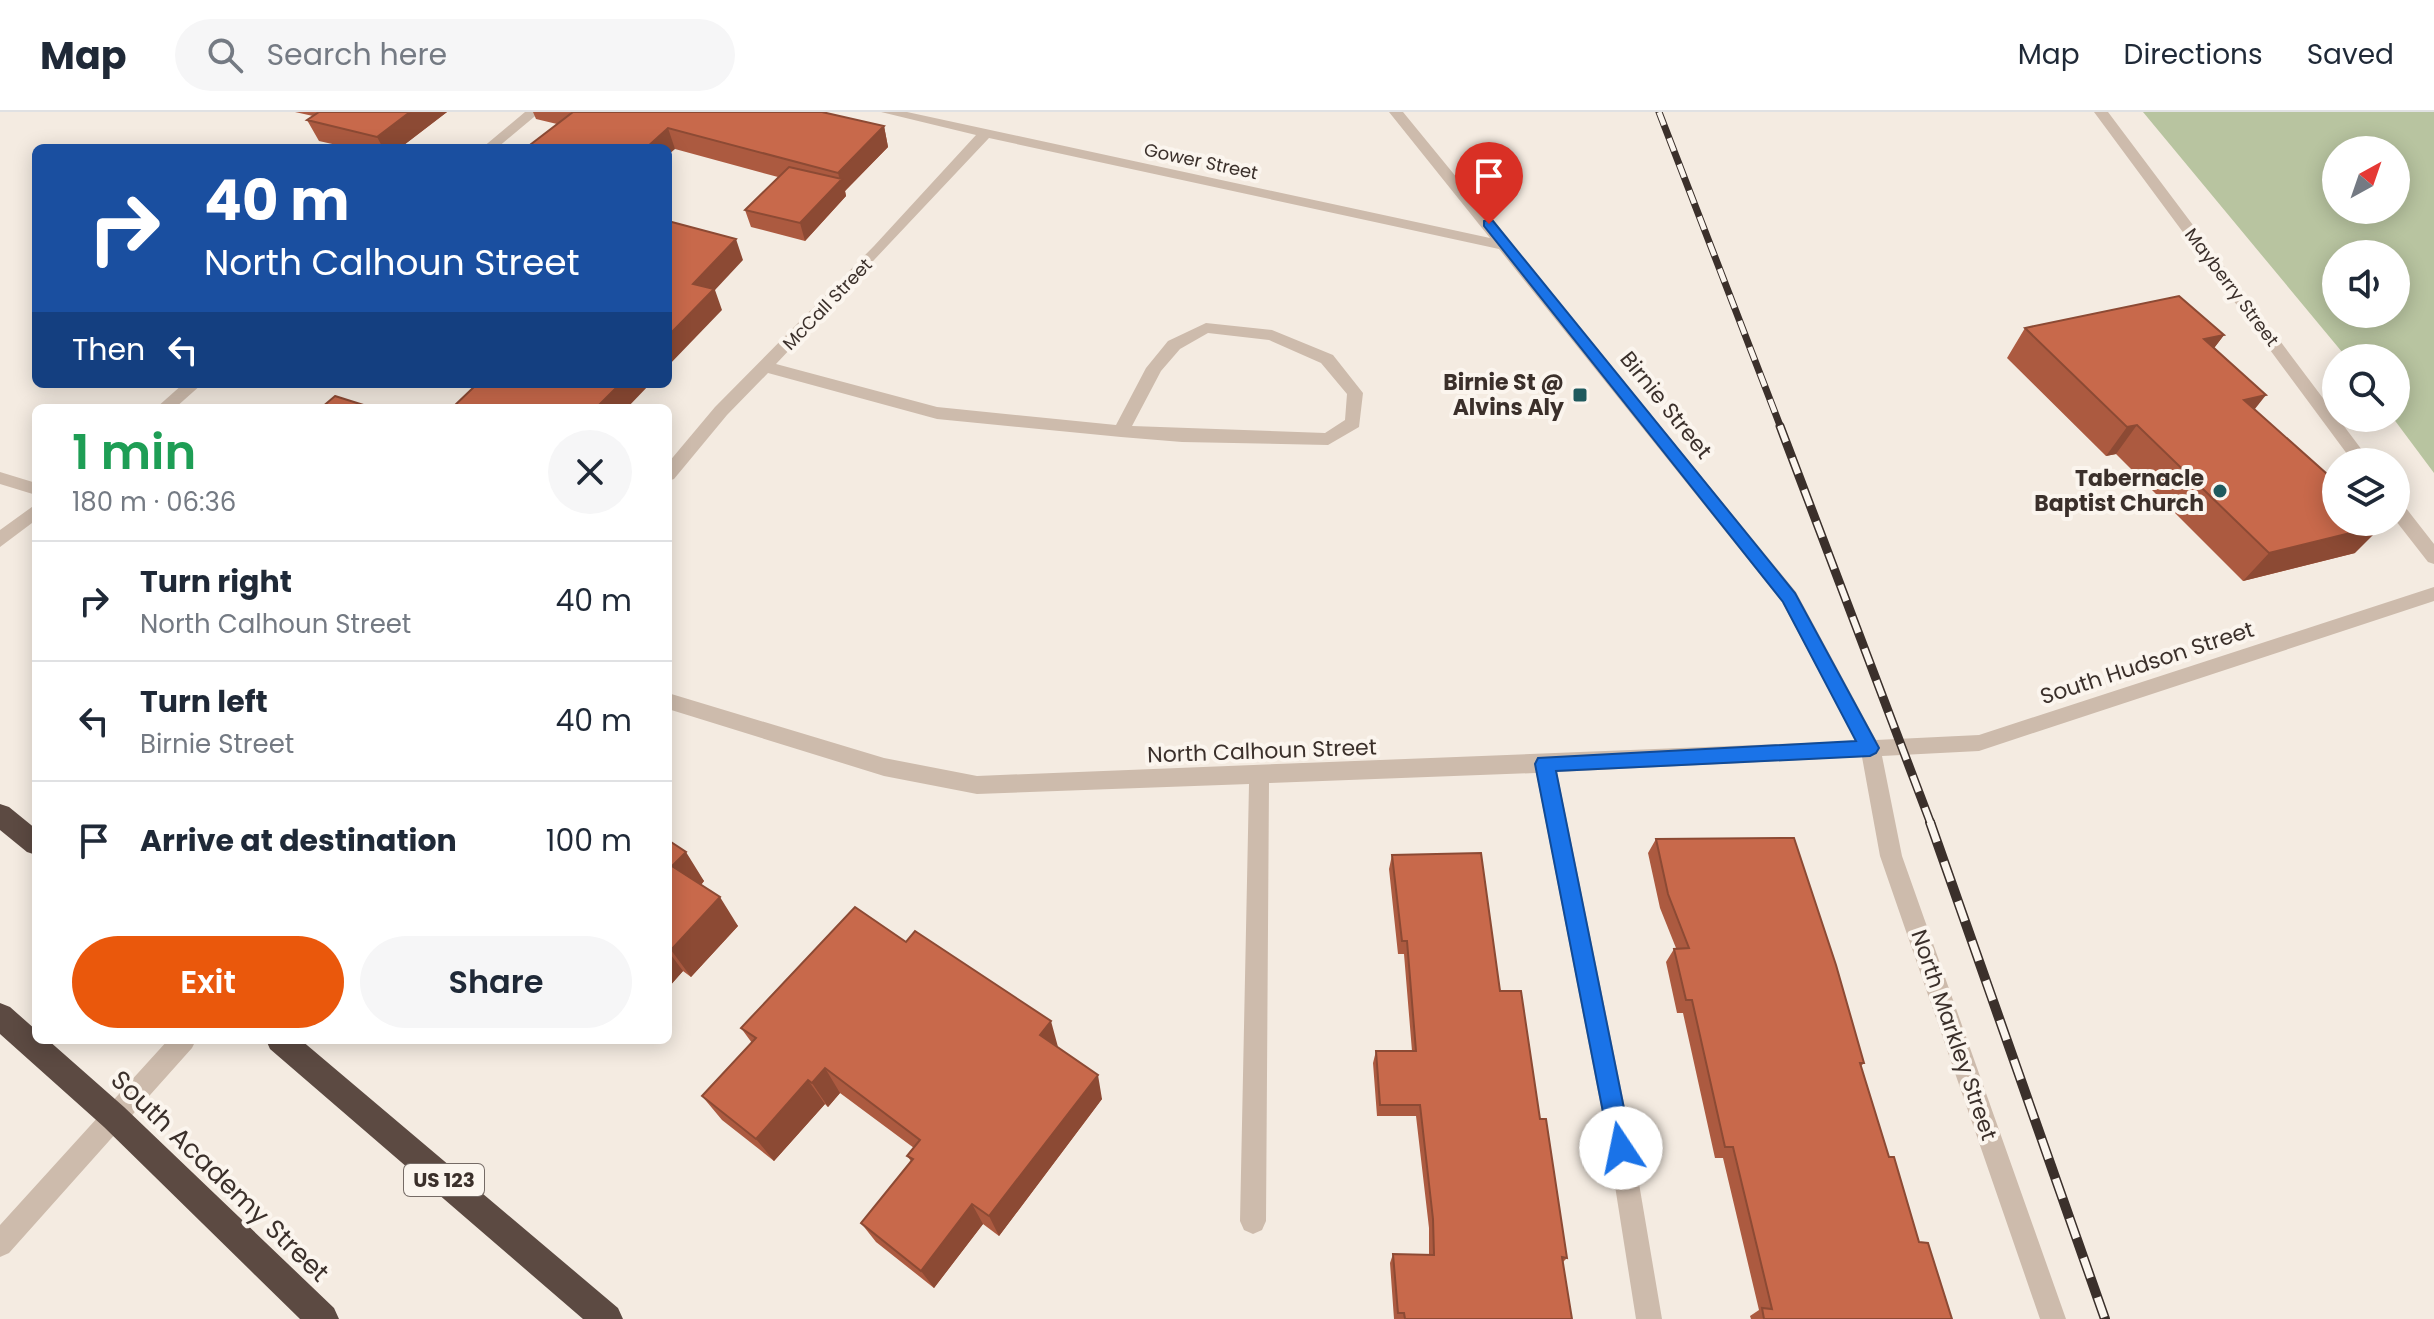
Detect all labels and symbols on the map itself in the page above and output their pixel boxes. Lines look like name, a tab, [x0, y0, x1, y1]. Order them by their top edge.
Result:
north arrow	[2322, 136, 2410, 224]
street label: Gower Street	[1142, 137, 1260, 185]
pin	[1455, 142, 1523, 224]
street label: Mayberry Street	[2179, 223, 2285, 351]
street label: McCall Street	[777, 253, 877, 355]
street label: Birnie Street	[1613, 345, 1719, 465]
place label: Birnie St @ Alvins Aly	[1443, 367, 1564, 423]
marker: Birnie St @ Alvins Aly	[1571, 386, 1589, 404]
place label: Tabernacle Baptist Church	[2034, 463, 2204, 519]
marker: Tabernacle Baptist Church	[2211, 482, 2229, 500]
street label: South Hudson Street	[2036, 614, 2258, 712]
street label: North Calhoun Street	[1147, 732, 1377, 770]
street label: North Markley Street	[1903, 926, 2005, 1144]
street label: South Academy Street	[103, 1062, 337, 1290]
position arrow	[1579, 1106, 1663, 1190]
road number: US 123	[404, 1164, 484, 1196]

